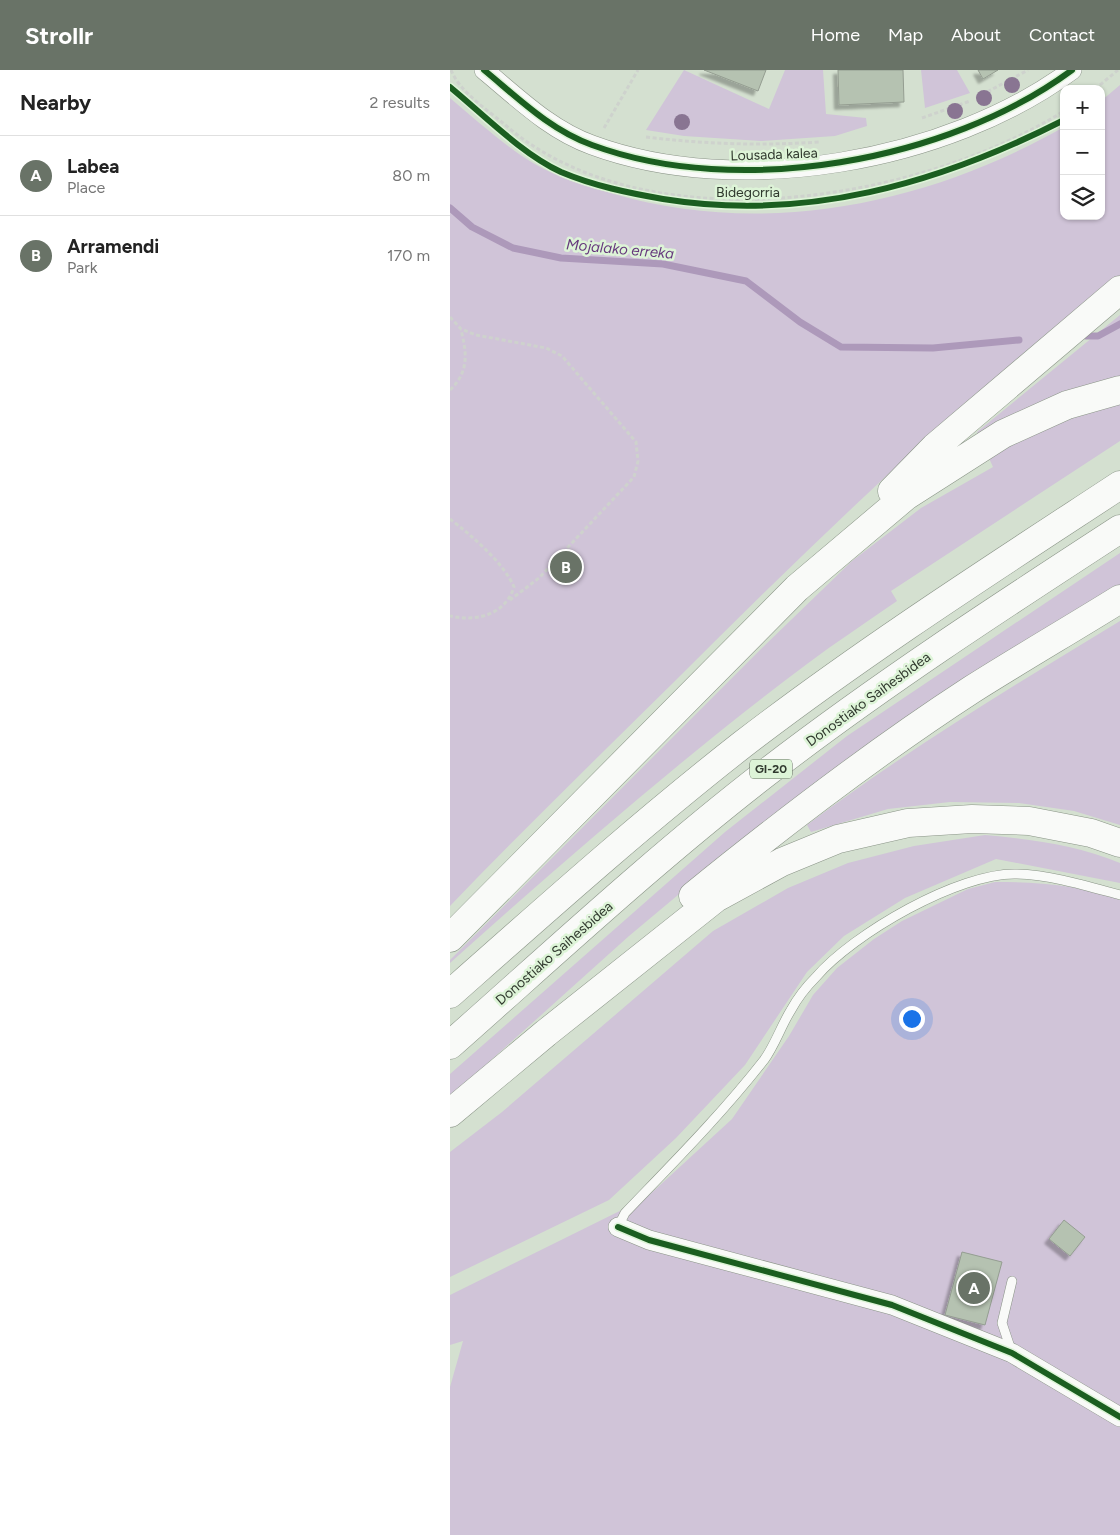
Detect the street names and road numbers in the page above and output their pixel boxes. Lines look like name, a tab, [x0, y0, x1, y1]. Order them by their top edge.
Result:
street label: Lousada kalea	[730, 144, 818, 165]
street label: Bidegorria	[716, 184, 780, 201]
street label: Donostiako Saihesbidea	[803, 649, 934, 750]
road number: GI-20	[750, 760, 792, 779]
street label: Donostiako Saihesbidea	[492, 898, 616, 1009]

